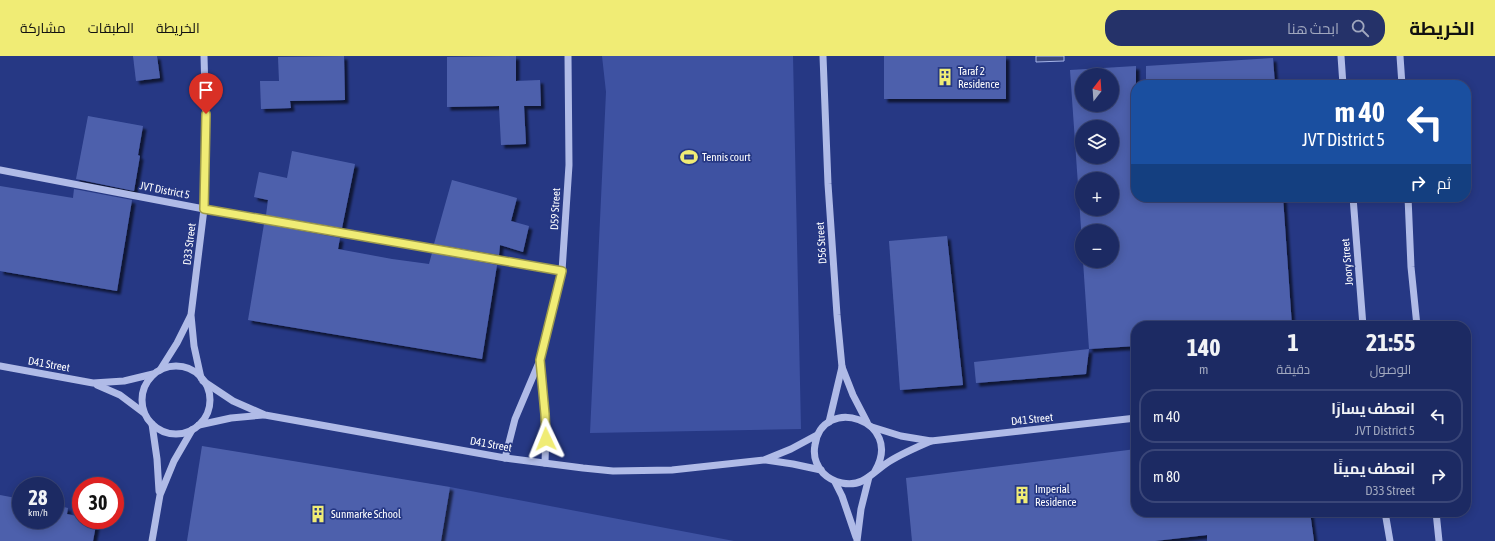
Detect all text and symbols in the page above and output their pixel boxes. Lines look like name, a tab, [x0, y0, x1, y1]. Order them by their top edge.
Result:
search box	[1105, 10, 1385, 46]
icon: search	[1349, 17, 1371, 39]
text: الخريطة	[1409, 17, 1475, 39]
text: مشاركة	[20, 20, 66, 36]
text: الطبقات	[88, 20, 134, 36]
text: الخريطة	[156, 20, 200, 36]
text: ابحث هنا	[1287, 20, 1339, 37]
place label: Taraf 2 Residence	[958, 65, 1000, 90]
building icon: Taraf 2 Residence	[935, 67, 955, 87]
north arrow	[1075, 68, 1119, 112]
map controls	[1075, 68, 1119, 268]
pin	[189, 73, 223, 114]
icon: arrive	[195, 79, 217, 101]
text: 40 m	[1335, 96, 1385, 128]
icon: left	[1399, 96, 1451, 148]
button: layers	[1075, 120, 1119, 164]
text: JVT District 5	[1302, 129, 1385, 150]
sports icon: Tennis court	[679, 147, 699, 167]
place label: Tennis court	[702, 151, 751, 163]
button: +	[1075, 172, 1119, 216]
icon: right	[1407, 172, 1429, 194]
text: ثم	[1437, 175, 1451, 192]
street label: JVT District 5	[139, 179, 191, 201]
street label: D59 Street	[548, 188, 562, 230]
street label: D33 Street	[180, 222, 198, 266]
street label: D56 Street	[814, 222, 828, 264]
button: −	[1075, 224, 1119, 268]
street label: Joory Street	[1339, 238, 1355, 286]
text: 1	[1288, 329, 1299, 356]
text: 21:55	[1366, 329, 1415, 356]
text: 140	[1187, 334, 1221, 361]
street label: D41 Street	[27, 354, 71, 374]
text: m	[1199, 362, 1208, 377]
text: دقيقة	[1276, 362, 1310, 377]
text: الوصول	[1370, 362, 1411, 377]
text: انعطف يسارًا	[1331, 400, 1415, 417]
icon: left	[1427, 405, 1449, 427]
text: 40 m	[1153, 408, 1180, 425]
street label: D41 Street	[1010, 411, 1054, 427]
position arrow	[525, 418, 567, 460]
text: JVT District 5	[1355, 423, 1415, 438]
street label: D41 Street	[469, 434, 513, 454]
text: انعطف يمينًا	[1333, 460, 1415, 477]
icon: right	[1427, 465, 1449, 487]
text: 80 m	[1153, 468, 1180, 485]
speed limit sign: 30	[72, 477, 124, 529]
place label: Imperial Residence	[1035, 483, 1077, 508]
text: D33 Street	[1365, 483, 1415, 498]
building icon: Imperial Residence	[1012, 485, 1032, 505]
text: 28	[29, 486, 47, 509]
building icon: Sunmarke School	[308, 504, 328, 524]
text: km/h	[28, 507, 48, 518]
place label: Sunmarke School	[331, 508, 401, 520]

